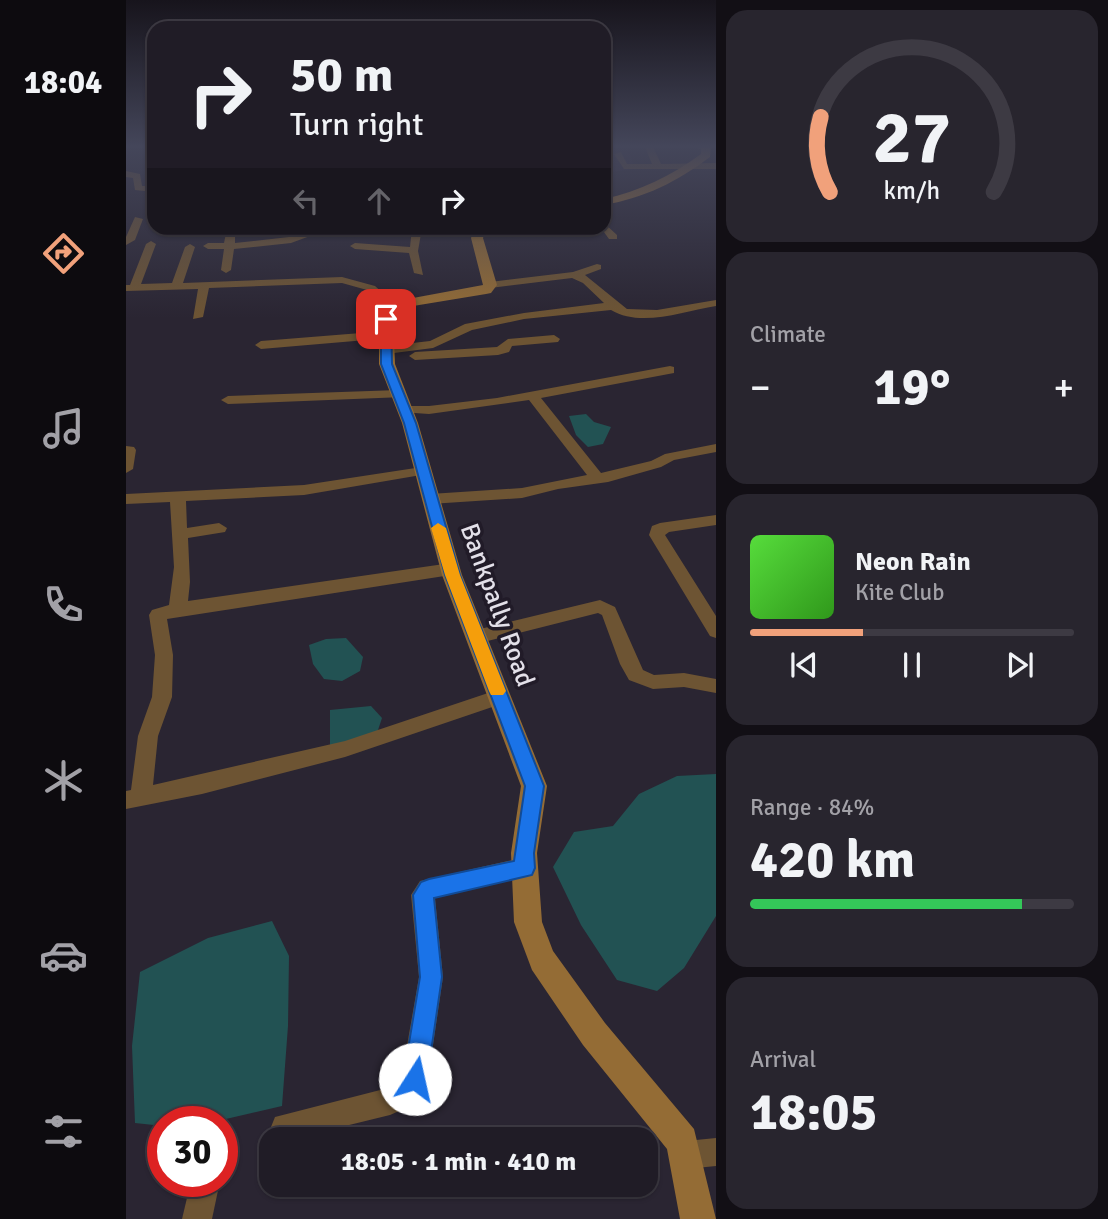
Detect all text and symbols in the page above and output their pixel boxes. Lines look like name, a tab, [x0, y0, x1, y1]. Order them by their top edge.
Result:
text: 50 m	[290, 45, 393, 105]
icon: right	[175, 49, 266, 140]
text: 18:04	[24, 63, 102, 102]
text: 27	[873, 94, 951, 183]
text: Turn right	[290, 105, 423, 144]
text: km/h	[884, 175, 940, 206]
icon: left	[287, 182, 325, 220]
icon: ahead	[360, 182, 398, 220]
icon: right	[433, 182, 471, 220]
icon: directions	[39, 229, 88, 278]
pin	[356, 289, 416, 349]
icon: arrive	[367, 300, 405, 338]
text: Climate	[750, 320, 826, 349]
text: 19°	[874, 355, 950, 419]
text: −	[750, 364, 771, 411]
text: +	[1053, 364, 1074, 411]
icon: music	[39, 404, 88, 453]
street label: Bankpally Road	[453, 519, 541, 691]
text: Neon Rain	[855, 546, 971, 578]
text: Kite Club	[855, 578, 944, 607]
icon: phone	[39, 580, 88, 629]
icon: previous	[785, 646, 823, 684]
icon: pause	[893, 646, 931, 684]
icon: next	[1001, 646, 1039, 684]
icon: climate	[39, 756, 88, 805]
text: Range · 84%	[750, 793, 874, 822]
text: 420 km	[750, 828, 915, 892]
icon: car	[39, 931, 88, 980]
position arrow	[378, 1042, 452, 1116]
text: Arrival	[750, 1045, 816, 1074]
text: 18:05	[750, 1080, 878, 1144]
speed limit sign: 30	[147, 1106, 238, 1197]
icon: filters	[39, 1107, 88, 1156]
text: 18:05 · 1 min · 410 m	[341, 1146, 576, 1178]

